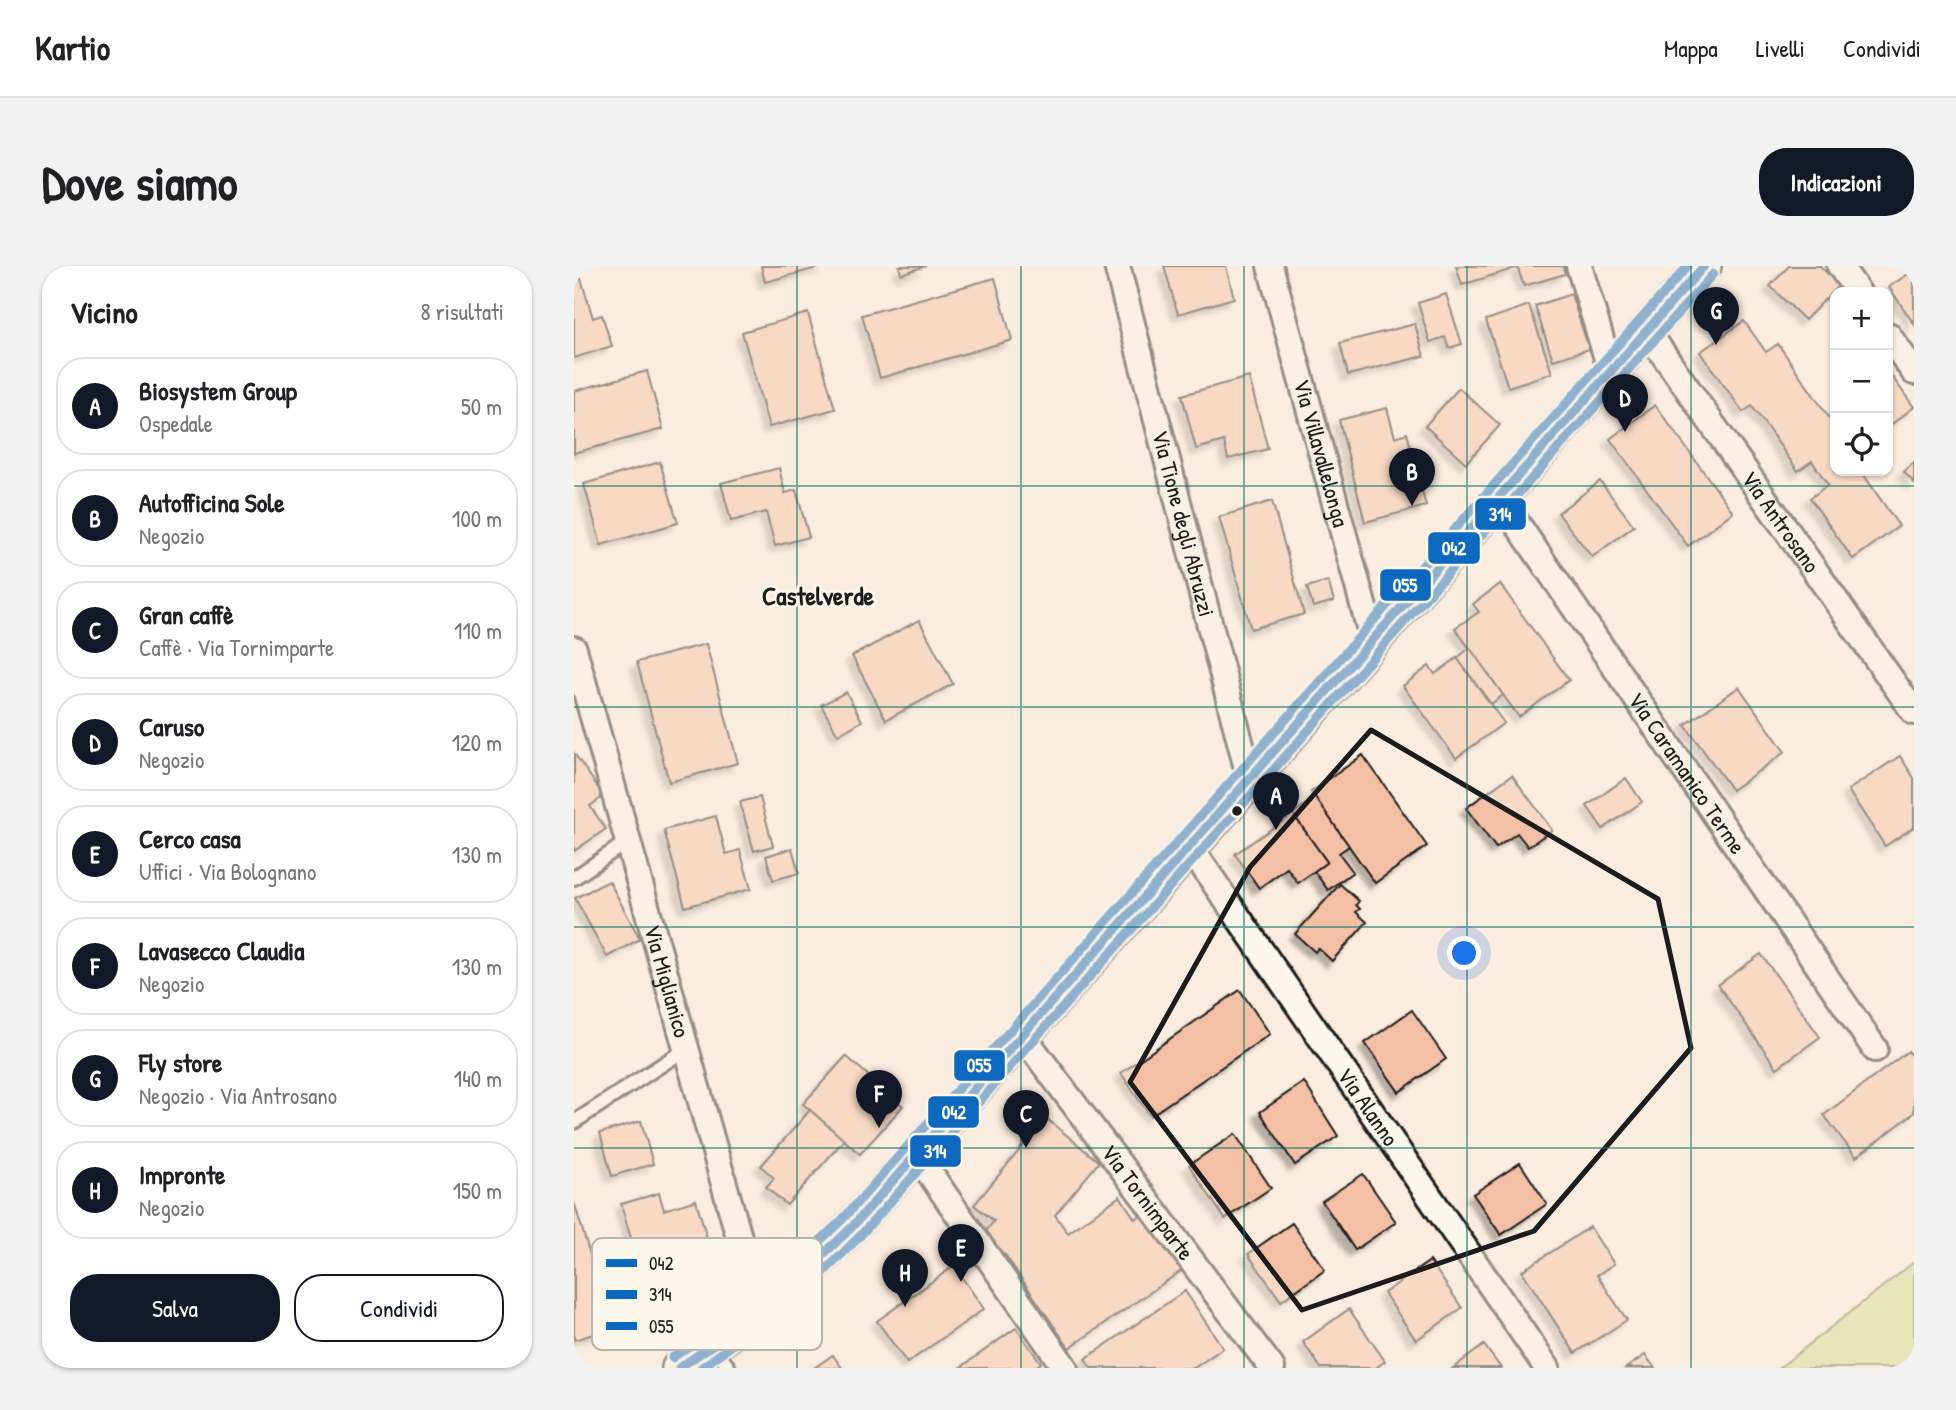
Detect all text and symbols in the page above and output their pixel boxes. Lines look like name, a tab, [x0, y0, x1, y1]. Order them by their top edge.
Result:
text: Kartio	[35, 26, 110, 70]
text: Mappa	[1664, 32, 1718, 64]
text: Livelli	[1756, 32, 1805, 64]
text: Condividi	[1843, 32, 1921, 64]
button: Indicazioni	[1759, 148, 1914, 216]
text: Dove siamo	[42, 149, 238, 215]
pin: G	[1693, 287, 1739, 345]
map controls	[1830, 287, 1893, 476]
button: +	[1830, 287, 1893, 350]
text: Vicino	[70, 292, 138, 332]
text: 8 risultati	[421, 296, 504, 327]
button: −	[1830, 350, 1893, 413]
text: Biosystem Group	[139, 373, 297, 408]
pin: D	[1602, 374, 1648, 432]
street label: Via Villavallelonga	[1287, 376, 1357, 530]
text: A	[89, 391, 101, 422]
text: 50 m	[461, 391, 502, 422]
text: Ospedale	[139, 408, 213, 439]
button: locate	[1830, 413, 1893, 476]
street label: Via Tione degli Abruzzi	[1145, 427, 1223, 620]
pin: B	[1389, 448, 1435, 506]
street label: Via Antrosano	[1735, 464, 1828, 579]
text: Autofficina Sole	[139, 485, 285, 520]
line badge: 314	[1474, 497, 1527, 531]
text: 314	[1489, 501, 1511, 527]
text: B	[89, 503, 101, 534]
text: 100 m	[452, 503, 502, 534]
text: Negozio	[139, 520, 204, 551]
line badge: 042	[1427, 531, 1481, 565]
text: 042	[1442, 535, 1466, 561]
line badge: 055	[1379, 568, 1432, 602]
text: 055	[1393, 572, 1418, 598]
district label: Castelverde	[762, 578, 875, 613]
text: Gran caffè	[139, 597, 234, 632]
text: C	[89, 615, 101, 646]
text: 110 m	[454, 615, 502, 646]
text: Caffè · Via Tornimparte	[139, 632, 334, 663]
street label: Via Caramanico Terme	[1621, 686, 1754, 860]
text: Caruso	[139, 709, 204, 744]
text: D	[90, 727, 100, 758]
text: 120 m	[452, 727, 502, 758]
text: Negozio	[139, 744, 204, 775]
pin: A	[1253, 772, 1299, 830]
unlabelled marker	[1230, 804, 1244, 818]
text: Cerco casa	[139, 821, 241, 856]
text: E	[90, 839, 100, 870]
text: 130 m	[452, 839, 502, 870]
text: Uffici · Via Bolognano	[139, 856, 316, 887]
street label: Via Miglianico	[637, 921, 698, 1041]
text: Lavasecco Claudia	[139, 933, 304, 968]
your location	[1447, 936, 1481, 970]
text: F	[91, 951, 99, 982]
text: 130 m	[452, 951, 502, 982]
text: Negozio	[139, 968, 204, 999]
text: Fly store	[139, 1045, 222, 1080]
line badge: 055	[953, 1049, 1006, 1082]
text: 055	[967, 1052, 992, 1078]
street label: Via Alanno	[1331, 1061, 1406, 1152]
text: G	[89, 1063, 101, 1094]
text: 140 m	[454, 1063, 502, 1094]
pin: F	[856, 1070, 902, 1128]
text: Negozio · Via Antrosano	[139, 1080, 337, 1111]
pin: C	[1003, 1090, 1049, 1148]
line badge: 042	[927, 1095, 980, 1129]
text: 042	[942, 1099, 966, 1125]
line badge: 314	[909, 1134, 962, 1168]
text: 314	[924, 1138, 946, 1164]
street label: Via Tornimparte	[1095, 1138, 1202, 1266]
text: Impronte	[139, 1157, 225, 1192]
text: H	[90, 1175, 100, 1206]
text: 150 m	[453, 1175, 502, 1206]
text: Negozio	[139, 1192, 204, 1223]
pin: E	[938, 1224, 984, 1282]
legend	[592, 1238, 822, 1350]
pin: H	[882, 1249, 928, 1307]
text: 042	[649, 1250, 674, 1276]
button: Salva	[70, 1274, 280, 1342]
button: Condividi	[294, 1274, 504, 1342]
text: 314	[649, 1281, 672, 1307]
text: 055	[649, 1313, 674, 1339]

